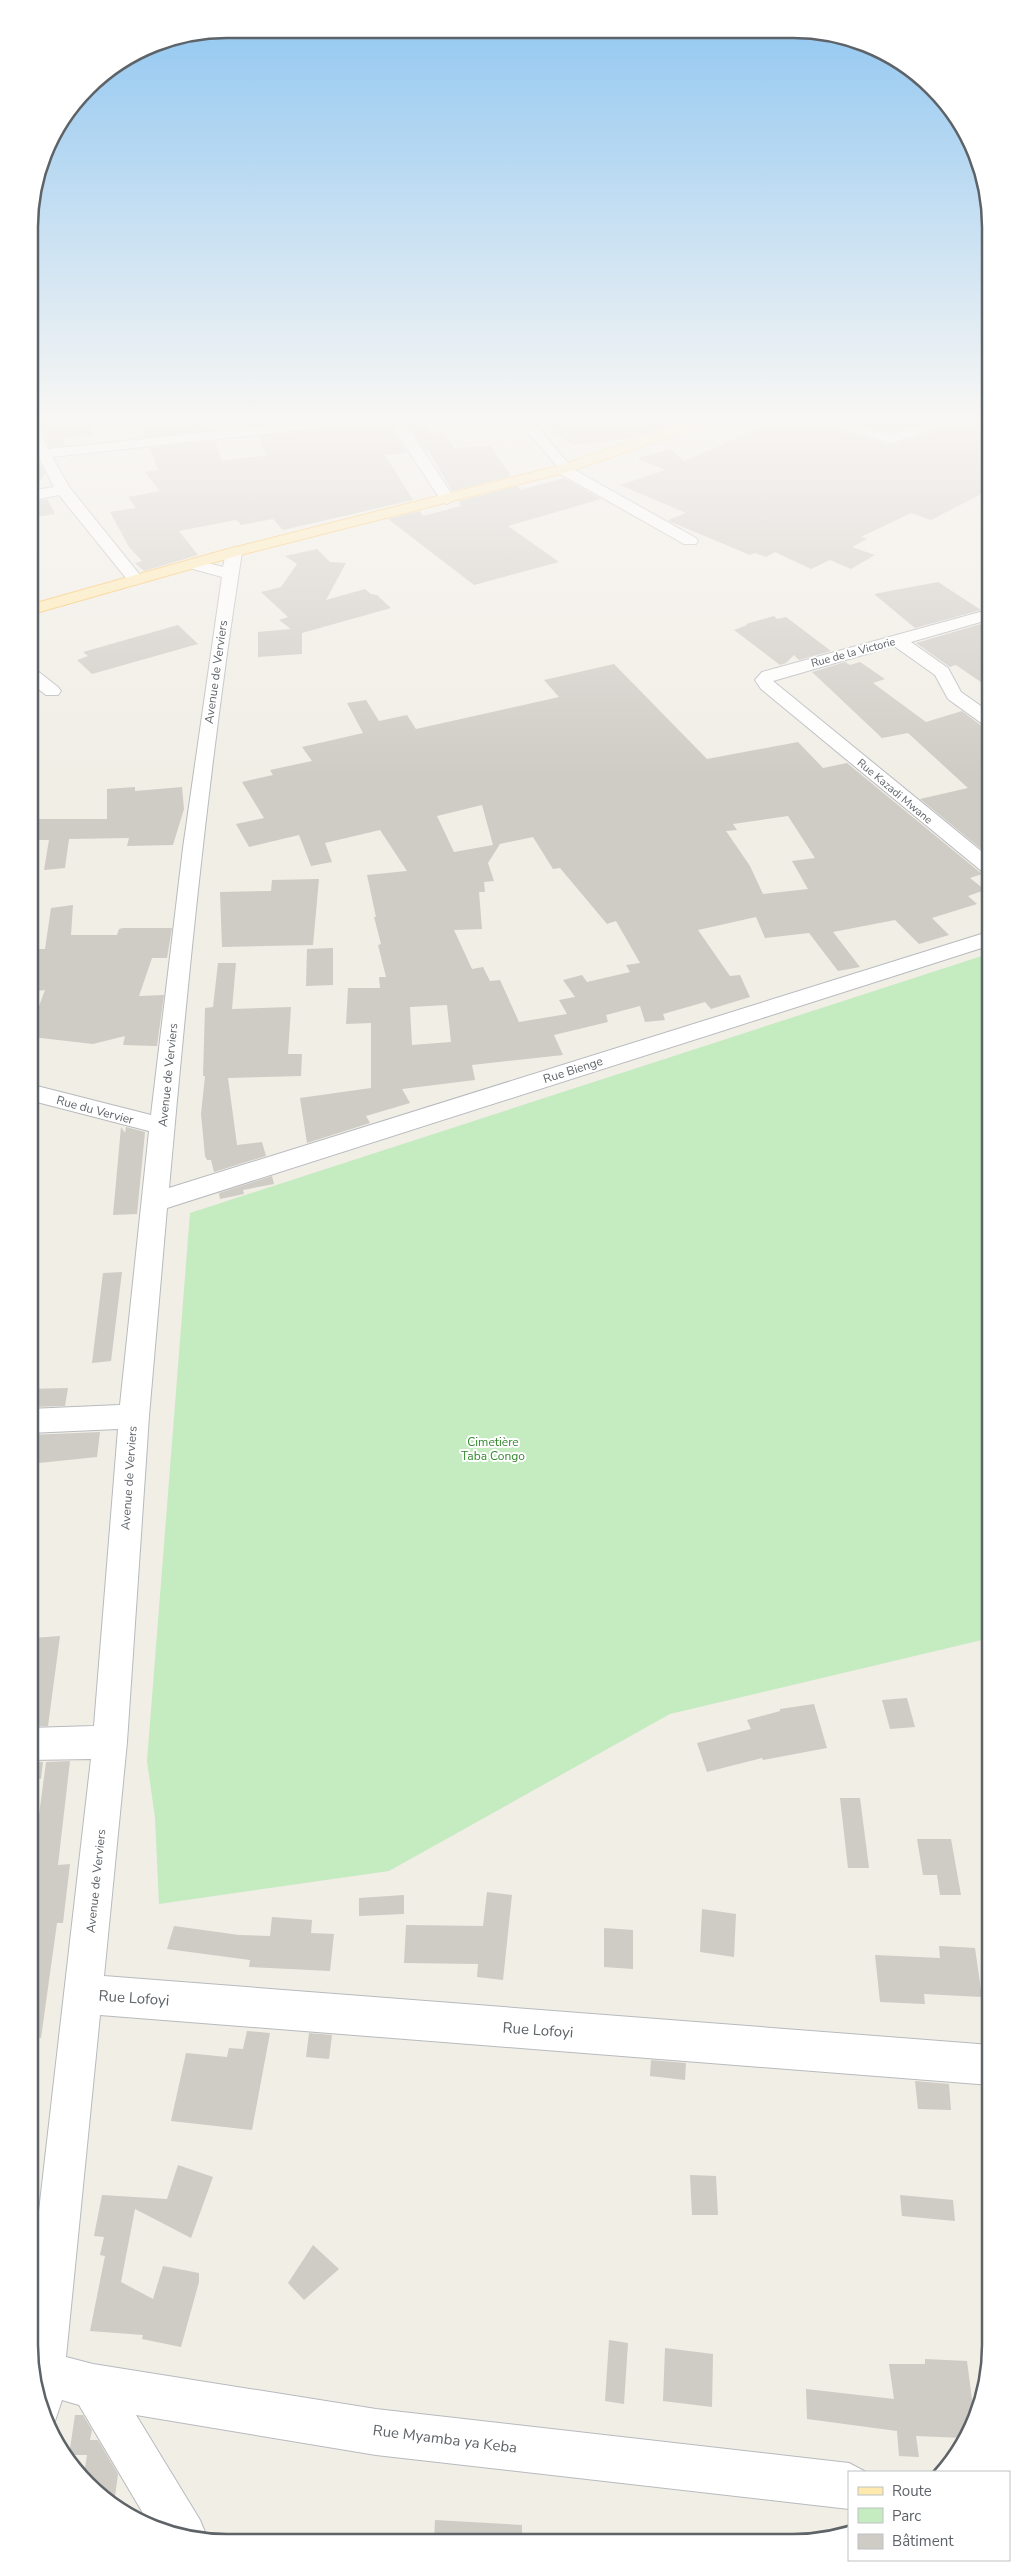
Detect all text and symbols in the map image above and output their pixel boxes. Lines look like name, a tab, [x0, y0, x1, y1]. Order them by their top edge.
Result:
street label: Avenue de Verviers	[201, 619, 231, 725]
street label: Rue de la Victorie	[809, 634, 897, 671]
street label: Rue Kazadi Mwane	[854, 755, 936, 827]
street label: Avenue de Verviers	[155, 1022, 181, 1128]
street label: Rue Bienge	[541, 1053, 605, 1087]
street label: Rue du Vervier	[55, 1092, 136, 1128]
street label: Avenue de Verviers	[117, 1425, 141, 1531]
park label: Cimetière Taba Congo	[461, 1434, 525, 1464]
street label: Avenue de Verviers	[83, 1828, 109, 1934]
street label: Rue Lofoyi	[98, 1986, 170, 2010]
street label: Rue Lofoyi	[502, 2018, 574, 2042]
street label: Rue Myamba ya Keba	[372, 2420, 518, 2458]
legend	[848, 2471, 1010, 2561]
text: Route	[892, 2481, 932, 2501]
text: Parc	[892, 2506, 921, 2526]
text: Bâtiment	[892, 2531, 954, 2551]

